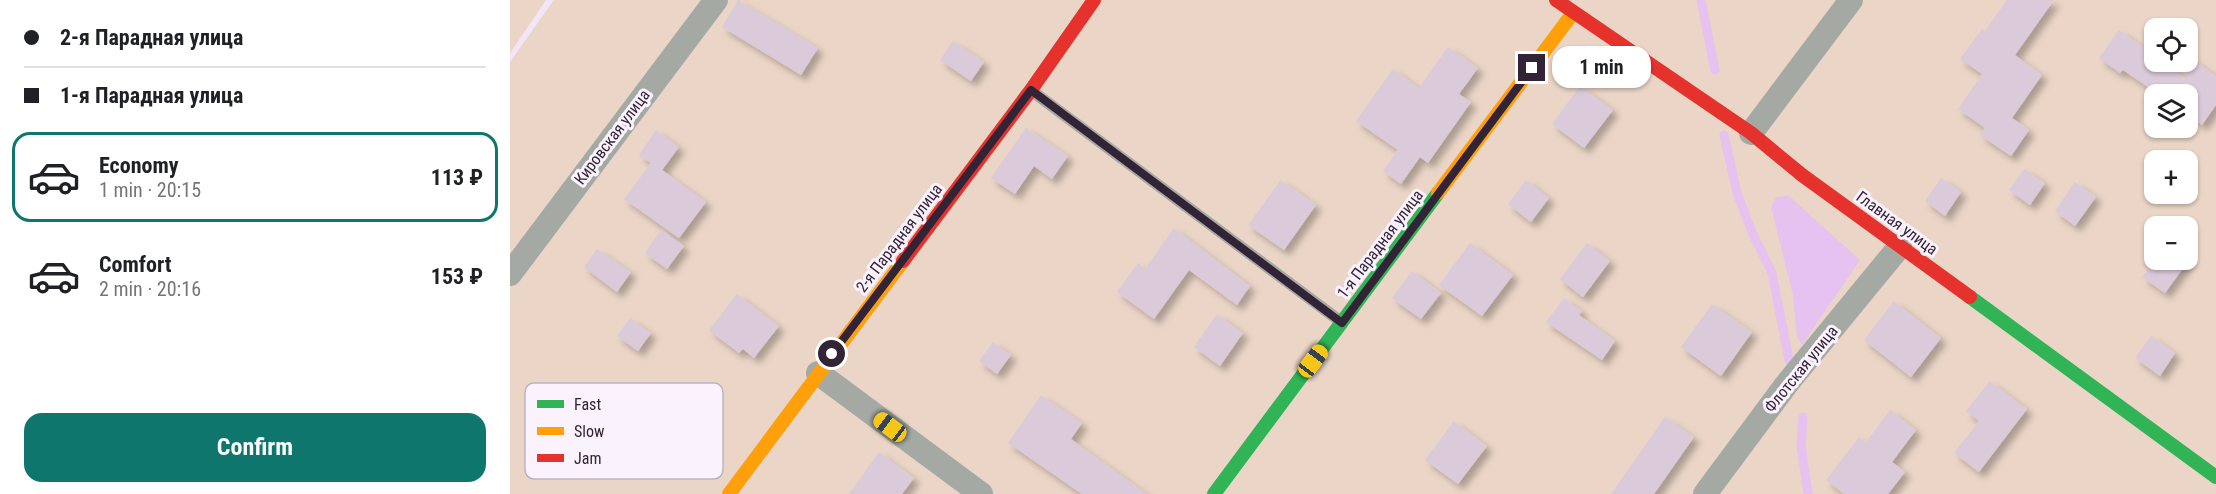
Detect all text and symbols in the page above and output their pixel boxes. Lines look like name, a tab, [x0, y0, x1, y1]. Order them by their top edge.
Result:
map controls	[2144, 18, 2198, 270]
button: locate	[2144, 18, 2198, 72]
text: 2-я Парадная улица	[60, 25, 243, 50]
callout: 1 min	[1553, 47, 1652, 89]
route end	[1518, 54, 1545, 81]
text: 1 min	[1579, 55, 1624, 79]
text: 1-я Парадная улица	[60, 83, 243, 108]
button: layers	[2144, 84, 2198, 138]
street label: Кировская улица	[570, 86, 654, 188]
icon: car	[27, 150, 81, 204]
button: +	[2144, 150, 2198, 204]
text: Economy	[99, 153, 179, 178]
text: 113 ₽	[431, 165, 483, 190]
text: 1 min · 20:15	[99, 178, 201, 202]
street label: 2-я Парадная улица	[852, 180, 946, 296]
street label: 1-я Парадная улица	[1333, 186, 1427, 302]
street label: Главная улица	[1853, 187, 1941, 259]
button: −	[2144, 216, 2198, 270]
icon: car	[27, 249, 81, 303]
text: Comfort	[99, 252, 172, 277]
text: 153 ₽	[431, 264, 483, 289]
text: 2 min · 20:16	[99, 277, 201, 301]
street label: Флотская улица	[1760, 322, 1842, 416]
route start	[818, 340, 845, 367]
car	[1295, 341, 1331, 381]
legend	[525, 383, 723, 479]
text: Fast	[574, 395, 601, 414]
car	[870, 409, 910, 445]
button: Confirm	[24, 413, 486, 482]
text: Slow	[574, 422, 604, 441]
text: Jam	[574, 449, 601, 468]

